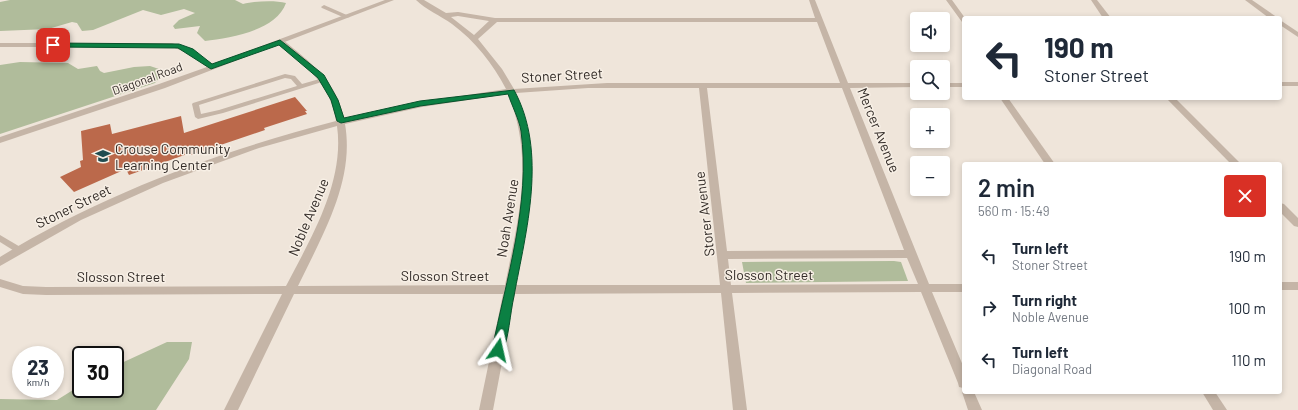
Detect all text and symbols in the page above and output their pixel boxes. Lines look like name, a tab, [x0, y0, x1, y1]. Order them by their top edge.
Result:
map controls	[910, 12, 950, 196]
button: sound	[910, 12, 950, 52]
pin	[36, 28, 70, 62]
text: 190 m	[1044, 30, 1114, 64]
icon: left	[978, 32, 1030, 84]
icon: arrive	[42, 34, 64, 56]
street label: Diagonal Road	[110, 59, 184, 97]
button: search	[910, 60, 950, 100]
street label: Stoner Street	[521, 64, 603, 86]
text: Stoner Street	[1044, 64, 1149, 86]
street label: Mercer Avenue	[854, 85, 904, 175]
button: +	[910, 108, 950, 148]
place label: Crouse Community Learning Center	[115, 140, 231, 173]
school or university icon: Crouse Community Learning Center	[94, 147, 112, 165]
button: −	[910, 156, 950, 196]
street label: Storer Avenue	[690, 170, 718, 258]
text: 2 min	[978, 173, 1035, 202]
button: close	[1224, 175, 1266, 217]
street label: Noble Avenue	[284, 176, 332, 258]
street label: Noah Avenue	[492, 178, 522, 258]
street label: Stoner Street	[33, 180, 113, 232]
text: 560 m · 15:49	[978, 203, 1050, 219]
text: Turn left	[1012, 239, 1068, 257]
icon: left	[978, 245, 1000, 267]
text: 190 m	[1229, 247, 1266, 265]
text: Stoner Street	[1012, 257, 1088, 273]
street label: Slosson Street	[725, 266, 813, 283]
street label: Slosson Street	[401, 267, 489, 284]
street label: Slosson Street	[77, 268, 165, 285]
text: Turn right	[1012, 291, 1077, 309]
icon: right	[978, 297, 1000, 319]
text: 100 m	[1228, 299, 1266, 317]
text: Noble Avenue	[1012, 309, 1089, 325]
position arrow	[477, 329, 519, 371]
text: Turn left	[1012, 343, 1068, 361]
speed limit sign: 30	[72, 346, 124, 398]
icon: left	[978, 349, 1000, 371]
text: 110 m	[1232, 351, 1266, 369]
text: 23	[27, 355, 49, 379]
text: Diagonal Road	[1012, 361, 1092, 377]
text: km/h	[27, 376, 49, 388]

